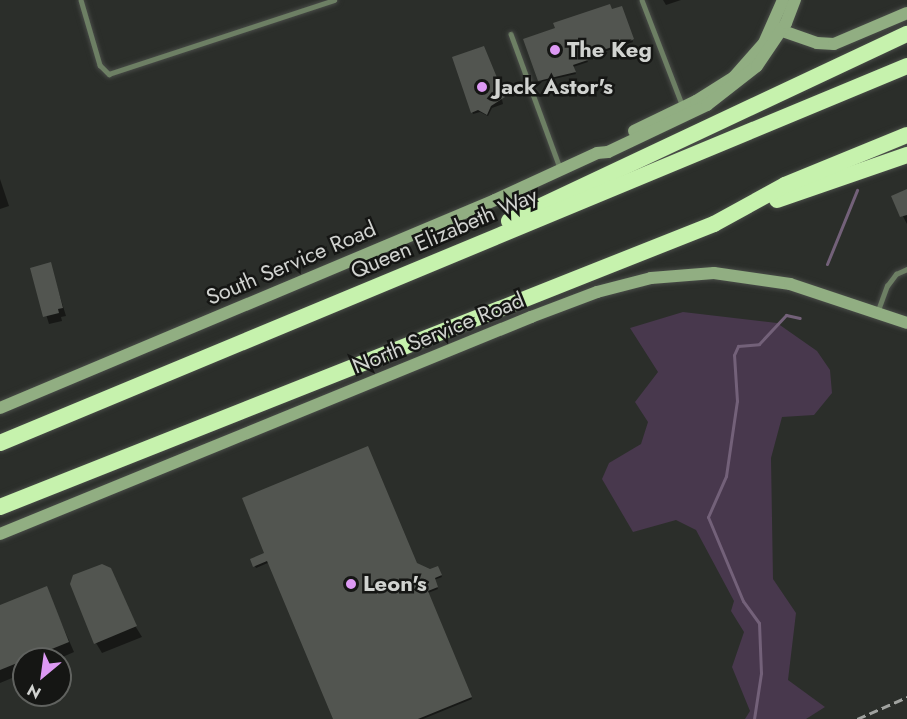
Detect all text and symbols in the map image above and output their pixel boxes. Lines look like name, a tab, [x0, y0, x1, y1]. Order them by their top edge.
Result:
place label: The Keg	[567, 37, 652, 63]
marker: The Keg	[548, 43, 562, 57]
place label: Jack Astor's	[494, 74, 613, 100]
marker: Jack Astor's	[475, 80, 489, 94]
street label: Queen Elizabeth Way	[347, 182, 541, 284]
street label: South Service Road	[202, 215, 380, 311]
street label: North Service Road	[348, 286, 528, 380]
place label: Leon's	[363, 571, 427, 597]
marker: Leon's	[344, 577, 358, 591]
north arrow	[12, 647, 72, 707]
text: N	[23, 678, 45, 705]

